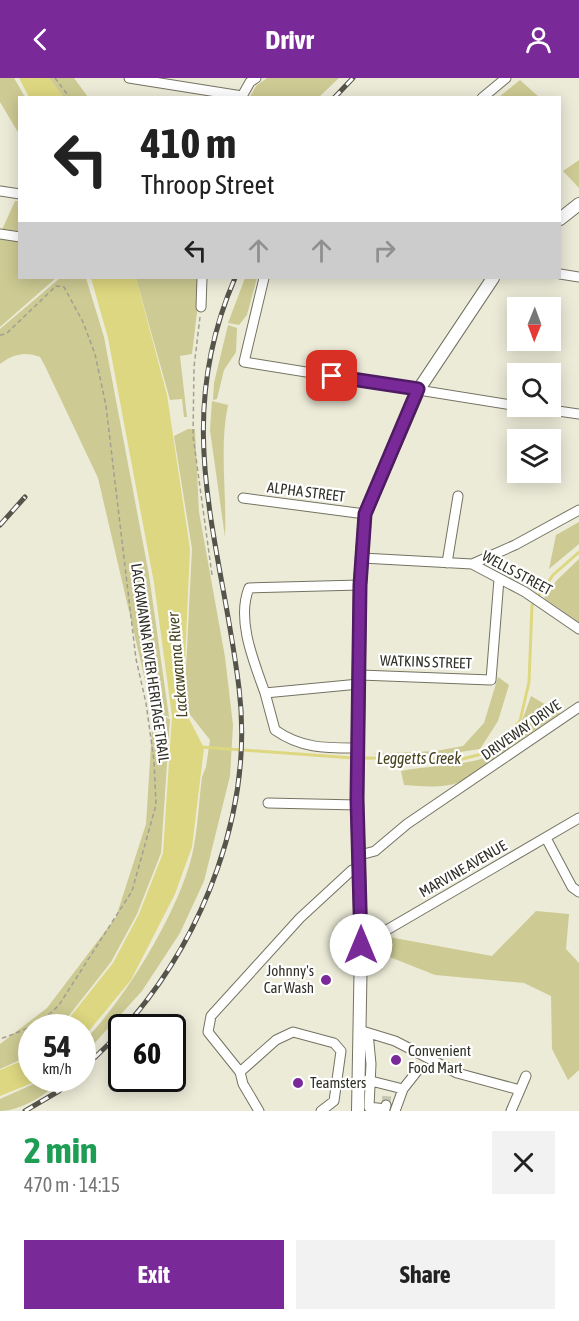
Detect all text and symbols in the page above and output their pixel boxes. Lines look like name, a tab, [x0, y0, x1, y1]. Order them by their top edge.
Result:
icon: back	[24, 23, 57, 56]
icon: person	[522, 23, 555, 56]
text: Drivr	[265, 24, 314, 55]
text: 410 m	[141, 119, 236, 167]
icon: left	[42, 120, 120, 198]
text: Throop Street	[141, 169, 275, 200]
icon: left	[179, 234, 212, 267]
icon: ahead	[242, 234, 275, 267]
icon: ahead	[305, 234, 338, 267]
icon: right	[368, 234, 401, 267]
north arrow	[507, 297, 561, 351]
map controls	[507, 297, 561, 483]
pin	[306, 350, 357, 401]
icon: arrive	[315, 359, 348, 392]
button: search	[507, 363, 561, 417]
button: layers	[507, 429, 561, 483]
street label: ALPHA STREET	[266, 478, 346, 505]
street label: WELLS STREET	[479, 547, 556, 598]
street label: LACKAWANNA RIVER HERITAGE TRAIL	[128, 562, 173, 764]
water label: Lackawanna River	[163, 610, 191, 718]
street label: WATKINS STREET	[380, 651, 473, 672]
street label: DRIVEWAY DRIVE	[478, 696, 564, 763]
water label: Leggetts Creek	[377, 749, 462, 768]
street label: MARVINE AVENUE	[416, 836, 510, 900]
position arrow	[329, 913, 393, 977]
place label: Johnny's Car Wash	[264, 962, 314, 996]
marker: Johnny's Car Wash	[319, 973, 333, 987]
speed limit sign: 60	[108, 1014, 186, 1092]
text: 54	[43, 1029, 71, 1063]
place label: Convenient Food Mart	[408, 1042, 471, 1076]
marker: Convenient Food Mart	[389, 1053, 403, 1067]
text: km/h	[42, 1060, 72, 1077]
place label: Teamsters	[310, 1074, 366, 1091]
marker: Teamsters	[291, 1076, 305, 1090]
text: 2 min	[24, 1129, 98, 1171]
button: close	[492, 1131, 555, 1194]
text: 470 m · 14:15	[24, 1173, 120, 1196]
button: Exit	[24, 1240, 284, 1309]
button: Share	[296, 1240, 555, 1309]

